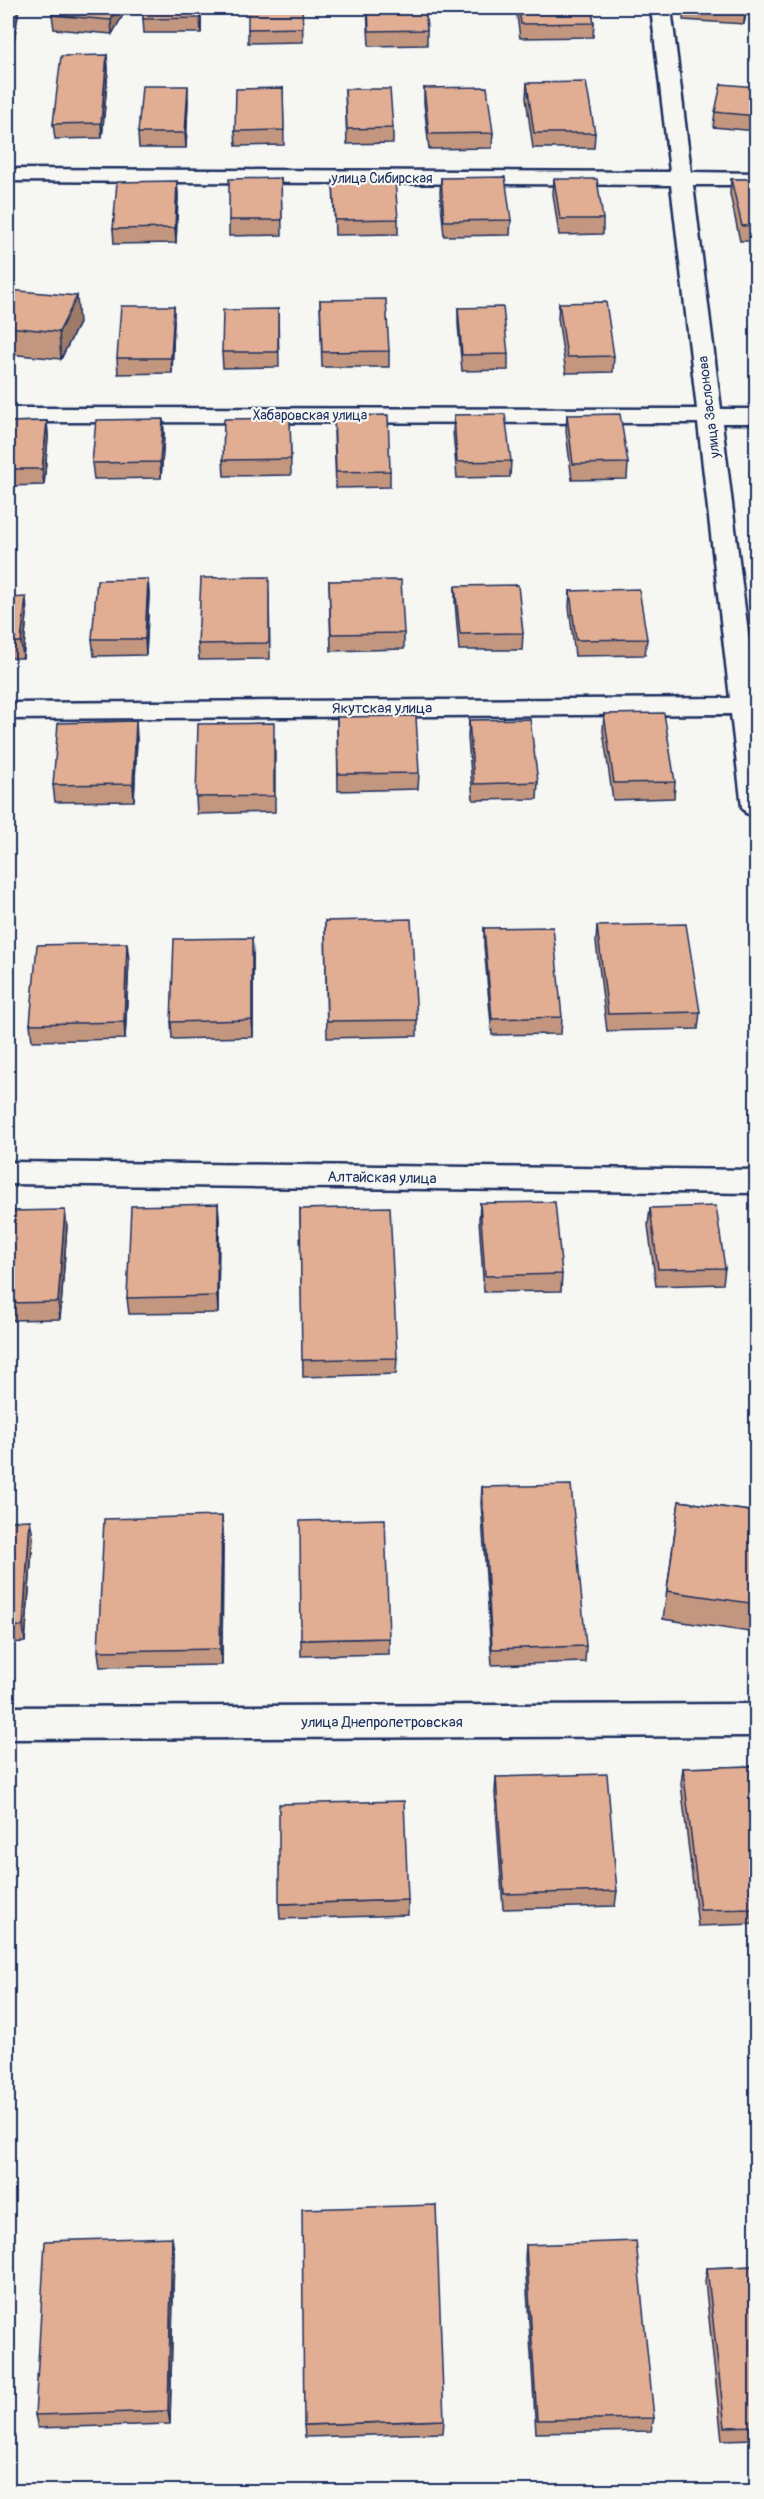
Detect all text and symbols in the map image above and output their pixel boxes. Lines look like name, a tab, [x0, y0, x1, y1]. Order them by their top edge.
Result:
street label: улица Сибирская	[330, 170, 433, 187]
street label: улица Заслонова	[694, 355, 724, 460]
street label: Хабаровская улица	[253, 407, 367, 424]
street label: Якутская улица	[332, 699, 432, 718]
street label: Алтайская улица	[327, 1168, 437, 1188]
street label: улица Днепропетровская	[300, 1713, 463, 1732]

